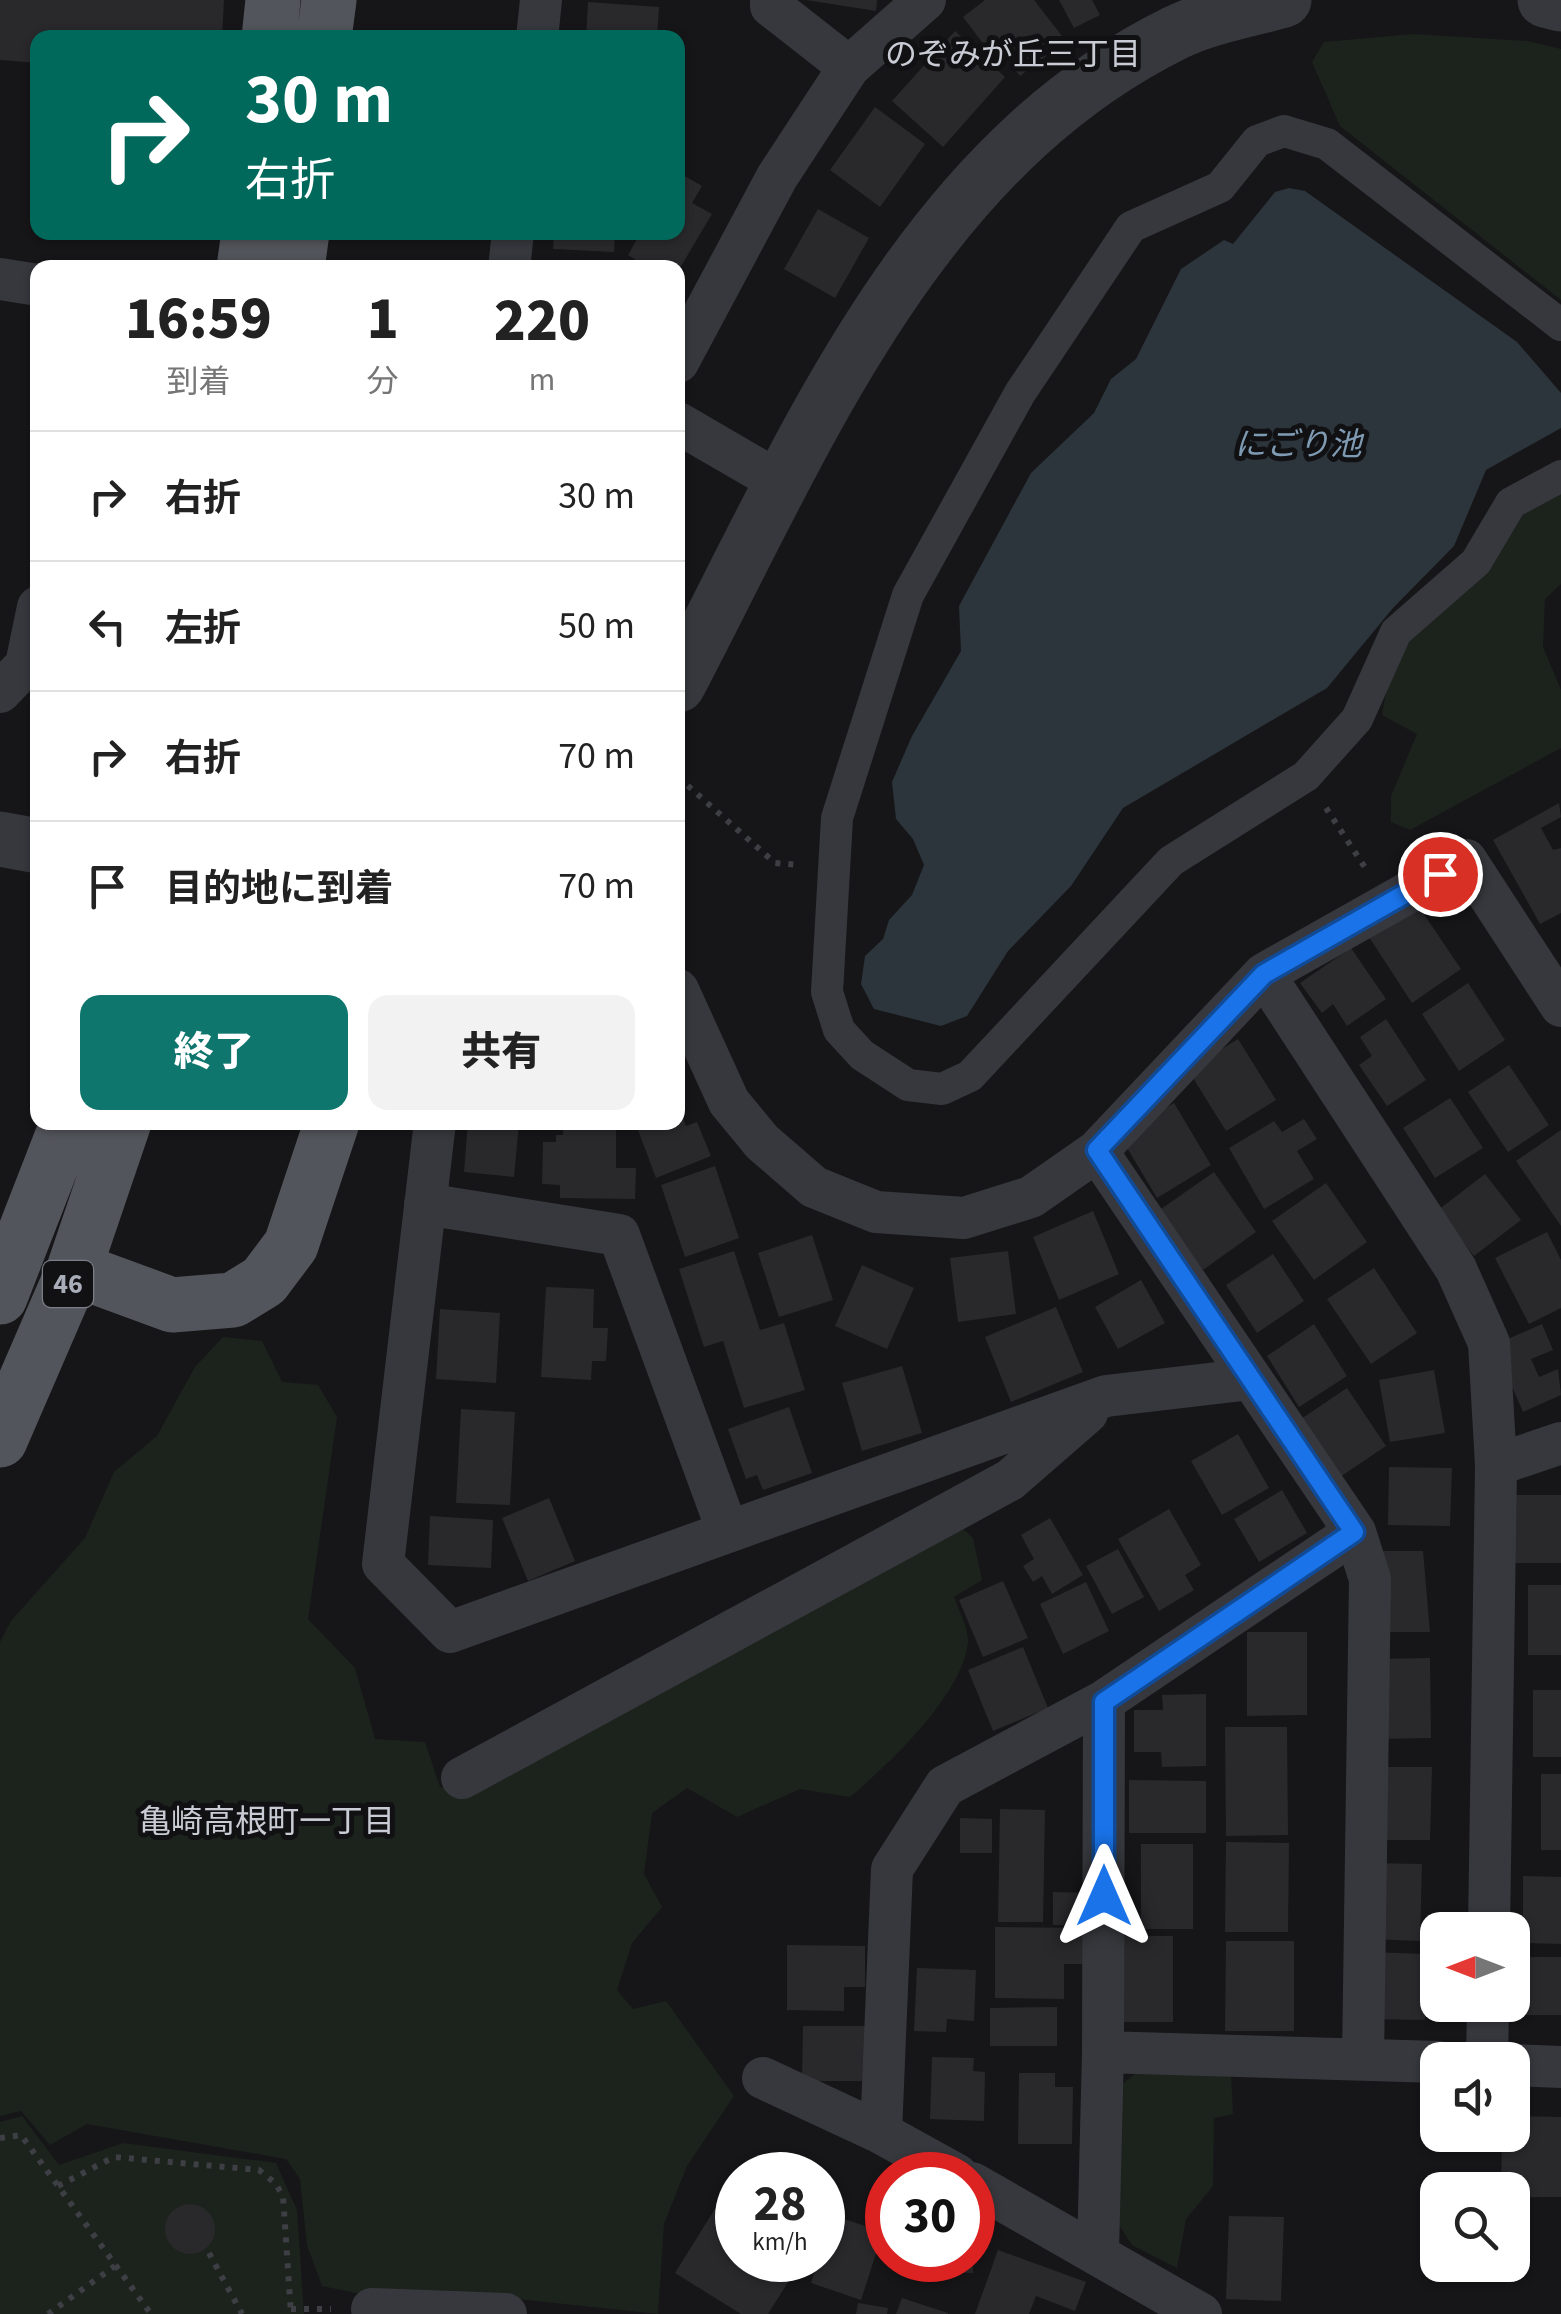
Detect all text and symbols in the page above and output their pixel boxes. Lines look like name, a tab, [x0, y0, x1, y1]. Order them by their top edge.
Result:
district label: のぞみが丘三丁目	[885, 32, 1141, 78]
text: 30 m	[245, 50, 393, 150]
icon: right	[80, 70, 210, 200]
text: 右折	[245, 149, 335, 213]
text: 16:59	[125, 277, 272, 362]
text: 1	[367, 277, 399, 362]
text: 220	[494, 279, 590, 364]
text: m	[529, 357, 555, 403]
text: 到着	[166, 359, 230, 405]
text: 分	[367, 359, 399, 405]
water label: にごり池	[1234, 422, 1365, 468]
icon: right	[80, 469, 135, 524]
text: 30 m	[558, 469, 635, 523]
text: 右折	[165, 472, 241, 526]
icon: left	[80, 599, 135, 654]
text: 50 m	[558, 599, 635, 653]
text: 左折	[165, 602, 241, 656]
icon: right	[80, 729, 135, 784]
text: 70 m	[558, 729, 635, 783]
text: 右折	[165, 732, 241, 786]
pin	[1398, 832, 1483, 917]
icon: arrive	[1413, 847, 1468, 902]
icon: arrive	[80, 859, 135, 914]
text: 70 m	[558, 859, 635, 913]
text: 目的地に到着	[165, 862, 393, 916]
button: 終了	[80, 995, 348, 1110]
button: 共有	[368, 995, 635, 1110]
road number: 46	[43, 1261, 93, 1307]
district label: 亀崎高根町一丁目	[139, 1799, 395, 1845]
position arrow	[1052, 1844, 1156, 1948]
north arrow	[1420, 1912, 1530, 2022]
map controls	[1420, 1912, 1530, 2282]
button: sound	[1420, 2042, 1530, 2152]
speed limit sign: 30	[865, 2152, 995, 2282]
text: 28	[754, 2169, 806, 2240]
button: search	[1420, 2172, 1530, 2282]
text: km/h	[752, 2224, 808, 2260]

